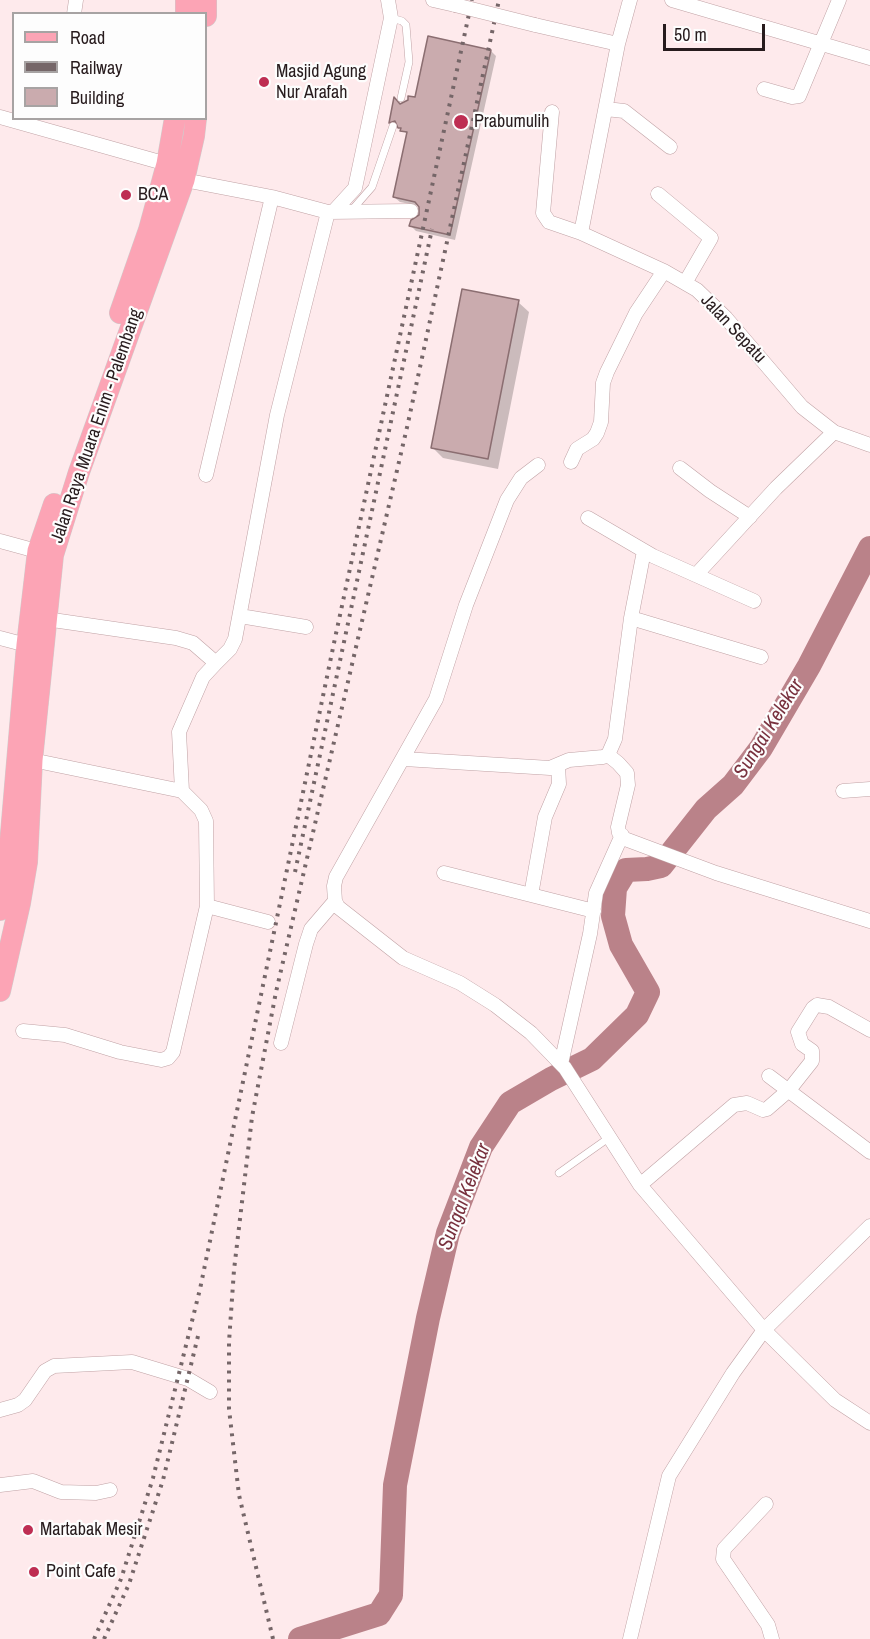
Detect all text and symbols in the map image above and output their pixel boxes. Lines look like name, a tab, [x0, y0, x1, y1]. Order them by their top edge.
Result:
legend	[12, 12, 207, 120]
scale bar	[666, 12, 768, 50]
text: 50 m	[674, 22, 707, 47]
text: Road	[70, 25, 105, 50]
text: Railway	[70, 55, 123, 80]
place label: Masjid Agung Nur Arafah	[276, 61, 366, 104]
marker: Masjid Agung Nur Arafah	[257, 75, 271, 89]
text: Building	[70, 85, 124, 110]
place label: Prabumulih	[474, 111, 549, 133]
marker: Prabumulih	[452, 113, 470, 131]
place label: BCA	[138, 184, 168, 206]
marker: BCA	[119, 188, 133, 202]
street label: Jalan Sepatu	[696, 290, 770, 368]
street label: Jalan Raya Muara Enim - Palembang	[47, 306, 147, 546]
water label: Sungai Kelekar	[729, 675, 809, 783]
water label: Sungai Kelekar	[434, 1140, 496, 1254]
place label: Martabak Mesir	[40, 1519, 143, 1541]
marker: Martabak Mesir	[21, 1523, 35, 1537]
place label: Point Cafe	[46, 1561, 116, 1583]
marker: Point Cafe	[27, 1565, 41, 1579]

